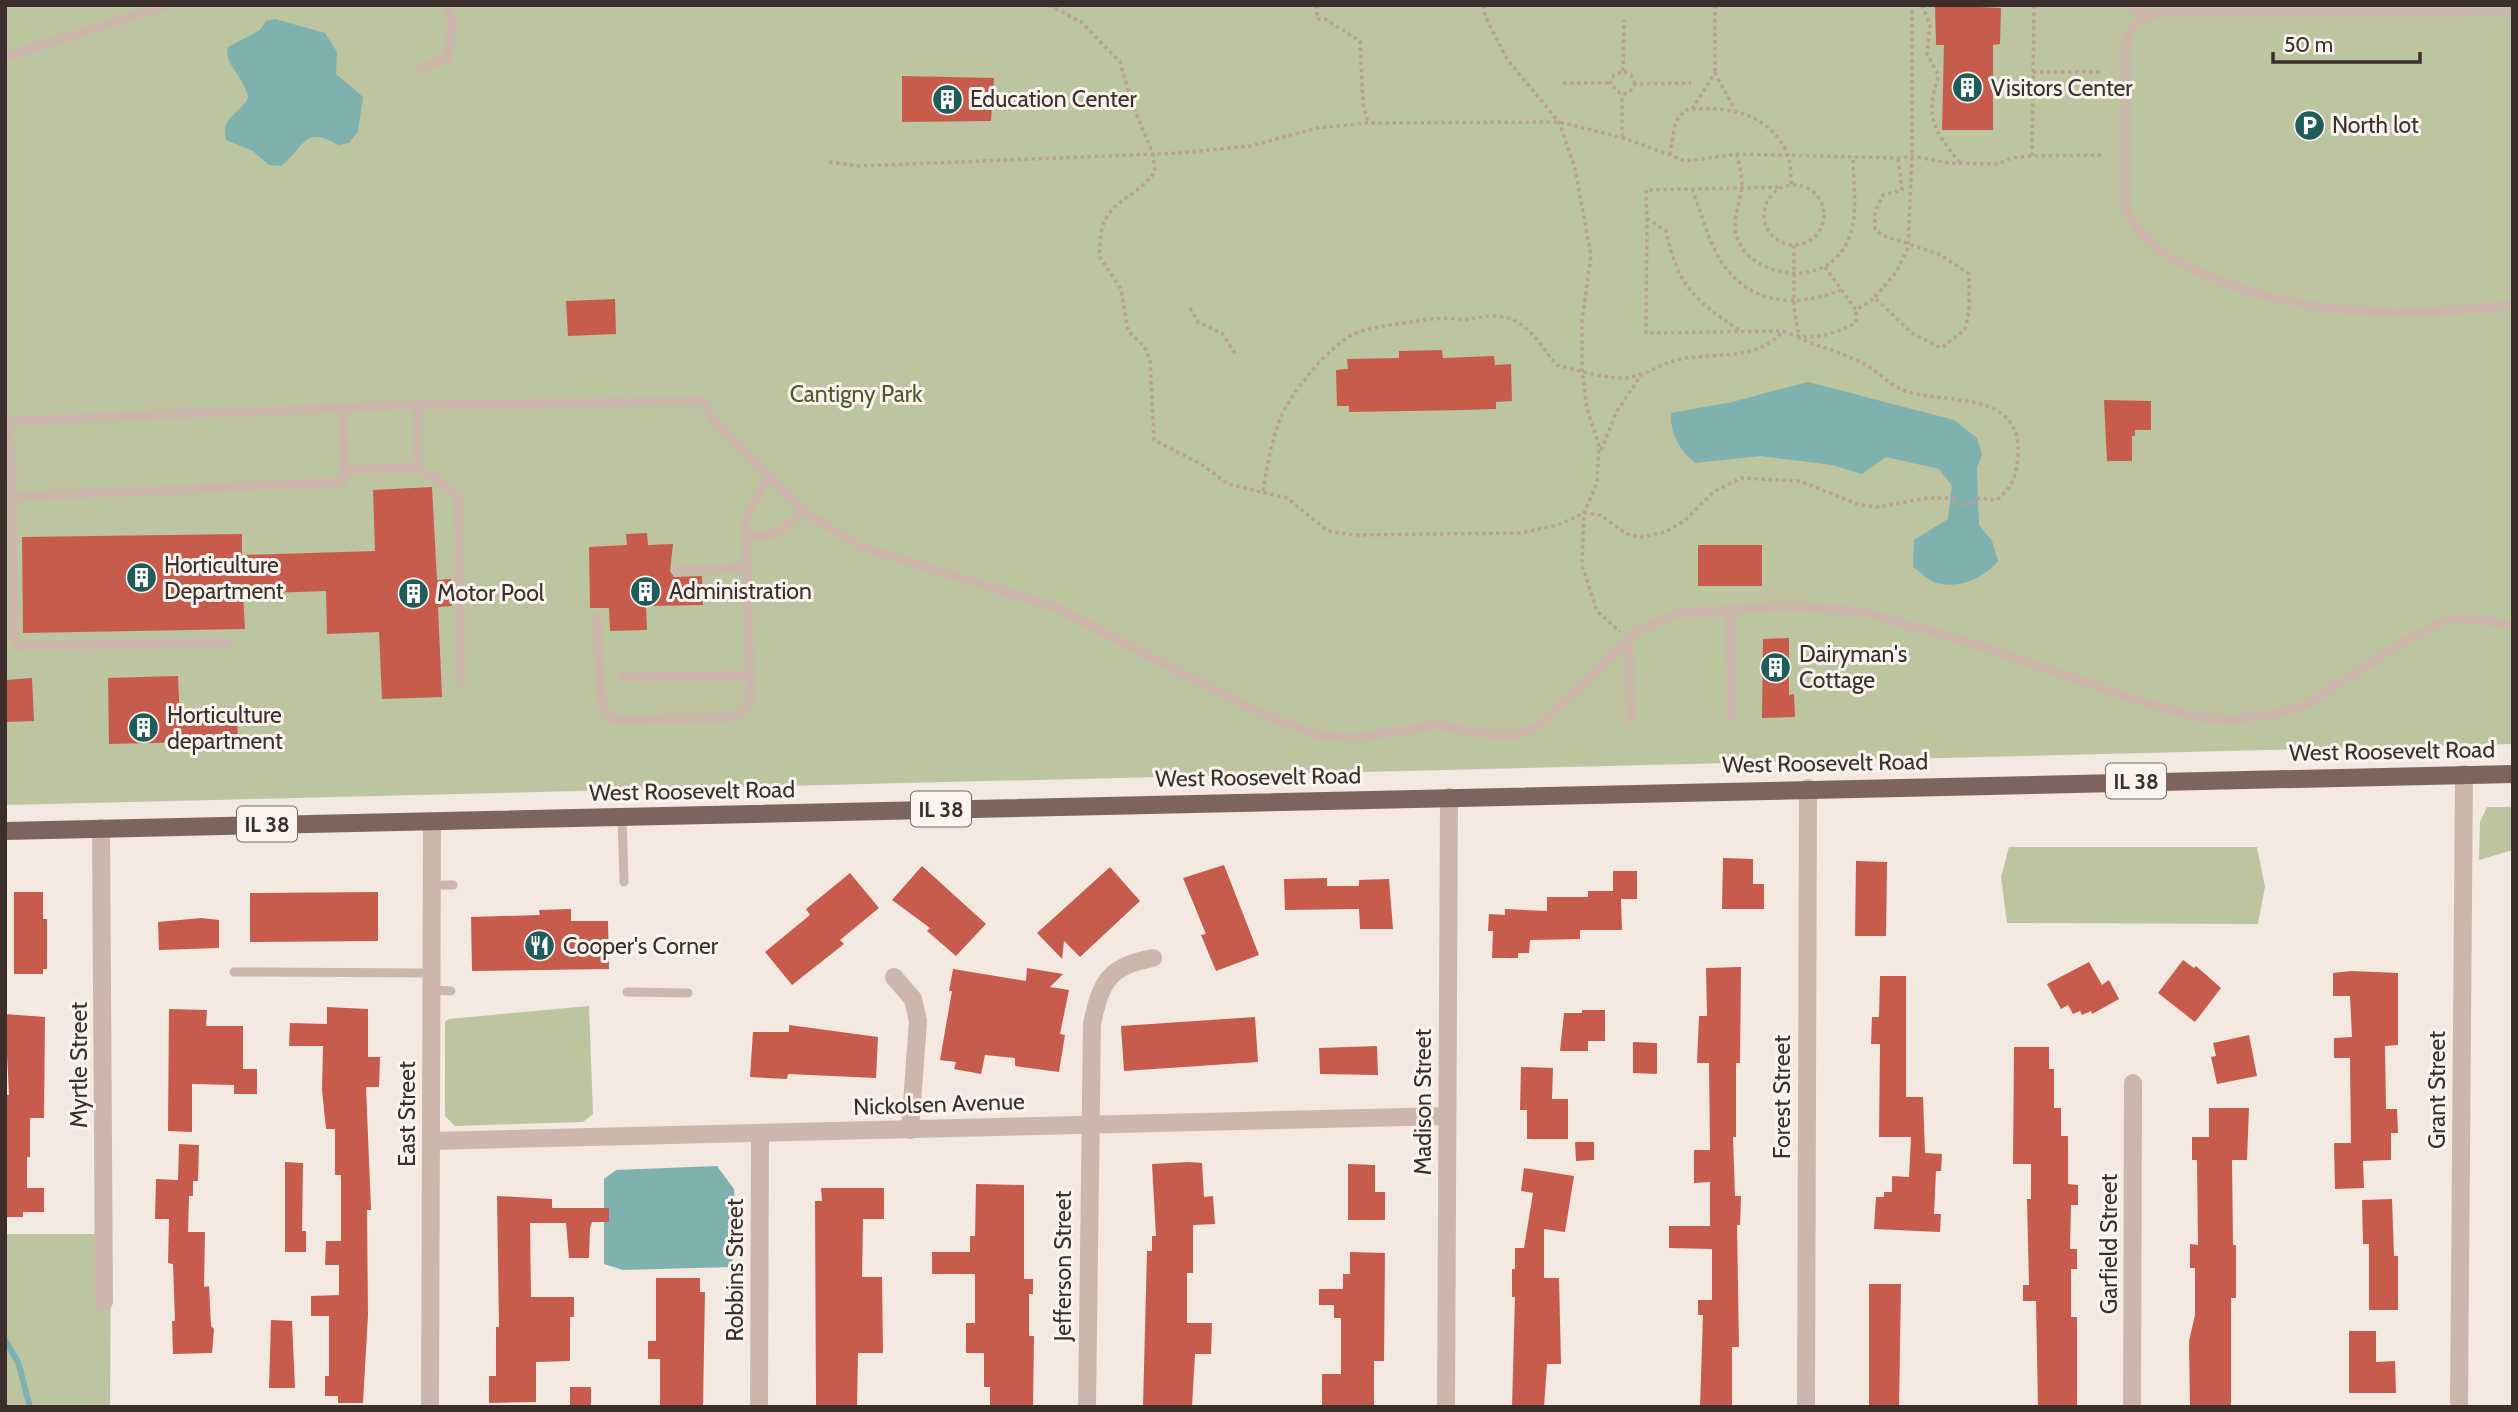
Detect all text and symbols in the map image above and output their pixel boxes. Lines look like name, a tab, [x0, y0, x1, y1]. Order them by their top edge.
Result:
scale bar	[2273, 21, 2420, 65]
text: 50 m	[2284, 32, 2333, 57]
building icon: Visitors Center	[1951, 71, 1985, 105]
place label: Visitors Center	[1991, 74, 2133, 102]
building icon: Education Center	[930, 82, 964, 116]
place label: Education Center	[970, 85, 1137, 113]
parking icon: North lot	[2292, 108, 2326, 142]
place label: North lot	[2332, 111, 2419, 139]
park label: Cantigny Park	[790, 380, 923, 408]
place label: Horticulture Department	[164, 551, 284, 605]
building icon: Horticulture Department	[124, 561, 158, 595]
building icon: Administration	[629, 574, 663, 608]
building icon: Motor Pool	[397, 576, 431, 610]
place label: Administration	[669, 577, 812, 605]
place label: Motor Pool	[437, 579, 545, 607]
place label: Dairyman's Cottage	[1799, 640, 1907, 694]
building icon: Dairyman's Cottage	[1759, 650, 1793, 684]
place label: Horticulture department	[167, 701, 283, 755]
building icon: Horticulture department	[127, 711, 161, 745]
street label: West Roosevelt Road	[2289, 735, 2495, 767]
street label: West Roosevelt Road	[1722, 747, 1928, 779]
street label: West Roosevelt Road	[1155, 761, 1361, 793]
road number: IL 38	[2106, 764, 2166, 798]
street label: West Roosevelt Road	[589, 775, 795, 807]
road number: IL 38	[911, 792, 971, 826]
road number: IL 38	[237, 806, 297, 842]
restaurant icon: Cooper's Corner	[523, 929, 557, 963]
place label: Cooper's Corner	[563, 932, 719, 960]
street label: Myrtle Street	[65, 1002, 93, 1128]
street label: Madison Street	[1409, 1028, 1437, 1175]
street label: Grant Street	[2423, 1031, 2451, 1149]
street label: Forest Street	[1768, 1035, 1796, 1159]
street label: East Street	[393, 1061, 421, 1167]
street label: Nickolsen Avenue	[853, 1087, 1025, 1121]
street label: Garfield Street	[2095, 1174, 2123, 1314]
street label: Jefferson Street	[1049, 1190, 1077, 1342]
street label: Robbins Street	[721, 1198, 749, 1342]

